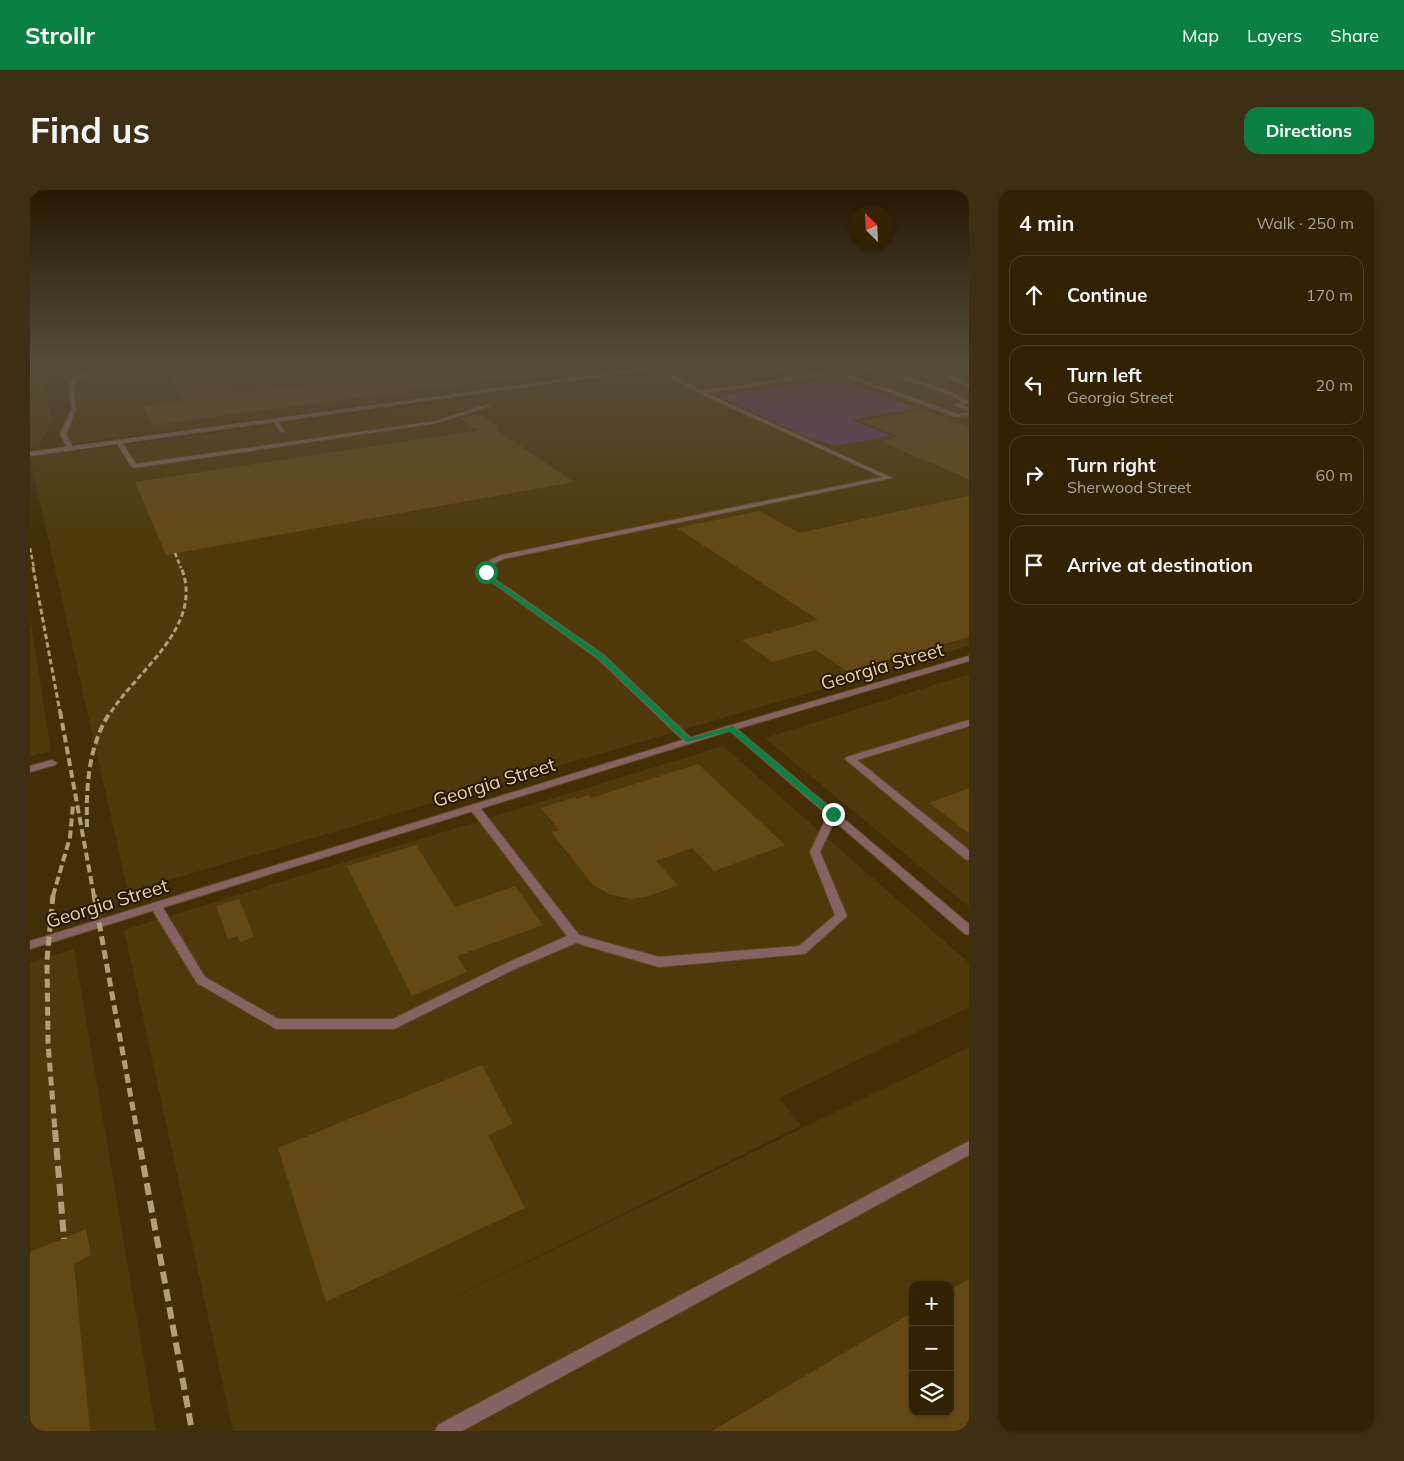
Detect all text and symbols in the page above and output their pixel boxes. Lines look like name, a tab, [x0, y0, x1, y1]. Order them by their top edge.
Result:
text: Strollr	[25, 20, 95, 50]
text: Map	[1182, 24, 1219, 47]
text: Layers	[1247, 24, 1302, 47]
text: Share	[1330, 24, 1379, 47]
button: Directions	[1244, 107, 1374, 154]
text: Find us	[30, 108, 150, 152]
north arrow	[849, 205, 894, 250]
text: 4 min	[1019, 210, 1074, 236]
text: Walk · 250 m	[1256, 213, 1354, 233]
icon: ahead	[1020, 281, 1048, 309]
text: Continue	[1067, 283, 1147, 307]
text: 170 m	[1306, 285, 1353, 305]
text: Turn left	[1067, 363, 1142, 387]
icon: left	[1020, 371, 1048, 399]
text: 20 m	[1316, 375, 1353, 395]
text: Georgia Street	[1067, 387, 1174, 407]
text: Turn right	[1067, 453, 1156, 477]
icon: right	[1020, 461, 1048, 489]
text: 60 m	[1316, 465, 1353, 485]
text: Sherwood Street	[1067, 477, 1191, 497]
icon: arrive	[1020, 551, 1048, 579]
text: Arrive at destination	[1067, 553, 1253, 577]
route start	[475, 561, 498, 584]
street label: Georgia Street	[818, 637, 947, 695]
street label: Georgia Street	[430, 752, 558, 812]
route end	[822, 803, 845, 826]
street label: Georgia Street	[43, 873, 171, 933]
map controls	[909, 1281, 954, 1416]
button: +	[909, 1281, 954, 1326]
button: −	[909, 1326, 954, 1371]
button: layers	[909, 1371, 954, 1416]

